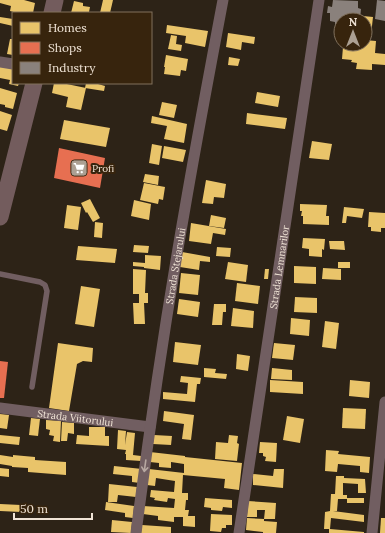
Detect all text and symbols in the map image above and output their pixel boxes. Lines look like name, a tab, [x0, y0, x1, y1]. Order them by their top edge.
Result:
legend	[12, 12, 152, 84]
north arrow	[333, 12, 373, 52]
text: N	[349, 15, 358, 29]
text: Homes	[48, 20, 87, 35]
text: Shops	[48, 40, 82, 55]
text: Industry	[48, 60, 96, 75]
supermarket icon: Profi	[69, 158, 89, 178]
place label: Profi	[92, 162, 114, 175]
street label: Strada Lemnarilor	[266, 224, 292, 310]
street label: Strada Stejarului	[162, 226, 188, 305]
street label: Strada Viitorului	[37, 406, 114, 429]
one-way arrow	[141, 459, 149, 472]
scale bar	[14, 495, 92, 521]
text: 50 m	[20, 501, 48, 516]

